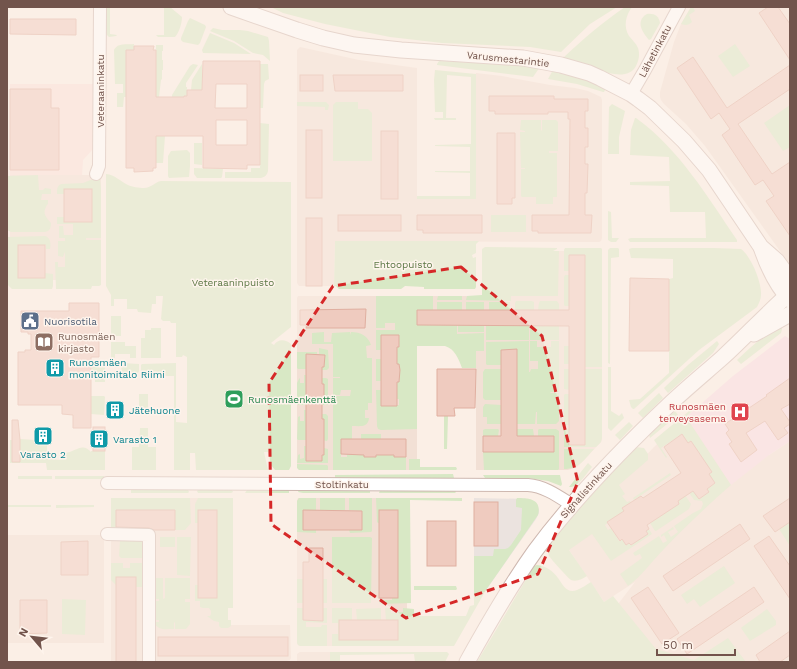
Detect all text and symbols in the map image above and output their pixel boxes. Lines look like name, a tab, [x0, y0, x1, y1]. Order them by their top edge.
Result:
street label: Lähetinkatu	[637, 23, 673, 79]
street label: Varusmestarintie	[466, 49, 550, 69]
street label: Veteraaninkatu	[95, 54, 106, 128]
park label: Ehtoopuisto	[373, 259, 433, 270]
park label: Veteraaninpuisto	[192, 277, 274, 288]
public building icon: Nuorisotila	[19, 310, 41, 332]
place label: Nuorisotila	[44, 316, 97, 327]
library icon: Runosmäen kirjasto	[33, 331, 55, 353]
place label: Runosmäen kirjasto	[58, 331, 115, 354]
building icon: Runosmäen monitoimitalo Riimi	[44, 357, 66, 379]
place label: Runosmäen monitoimitalo Riimi	[69, 357, 165, 380]
sports icon: Runosmäenkenttä	[223, 388, 245, 410]
place label: Runosmäenkenttä	[248, 394, 336, 405]
building icon: Jätehuone	[104, 399, 126, 421]
place label: Runosmäen terveysasema	[659, 401, 726, 424]
hospital icon: Runosmäen terveysasema	[729, 401, 751, 423]
place label: Jätehuone	[129, 405, 180, 416]
building icon: Varasto 2	[32, 425, 54, 447]
building icon: Varasto 1	[88, 428, 110, 450]
place label: Varasto 1	[113, 434, 157, 445]
place label: Varasto 2	[20, 449, 66, 460]
street label: Signalistinkatu	[558, 460, 614, 520]
street label: Stoltinkatu	[315, 479, 369, 490]
north arrow	[12, 617, 52, 657]
text: N	[16, 626, 31, 639]
scale bar	[657, 631, 735, 657]
text: 50 m	[663, 638, 693, 652]

